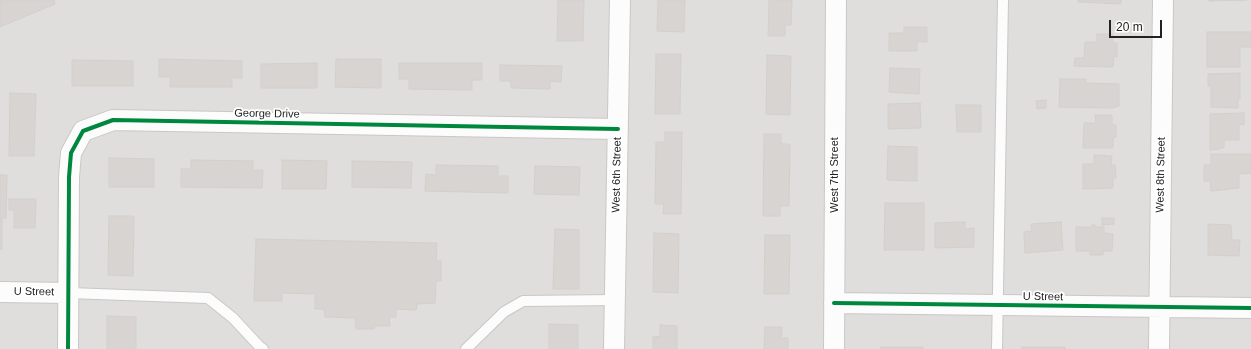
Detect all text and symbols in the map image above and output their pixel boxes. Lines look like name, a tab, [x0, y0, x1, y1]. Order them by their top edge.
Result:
scale bar	[1111, 12, 1164, 38]
text: 20 m	[1116, 20, 1143, 34]
street label: George Drive	[234, 107, 300, 121]
street label: West 6th Street	[610, 137, 624, 213]
street label: West 7th Street	[828, 137, 842, 213]
street label: West 8th Street	[1154, 137, 1168, 213]
street label: U Street	[14, 285, 54, 299]
street label: U Street	[1023, 290, 1063, 304]

